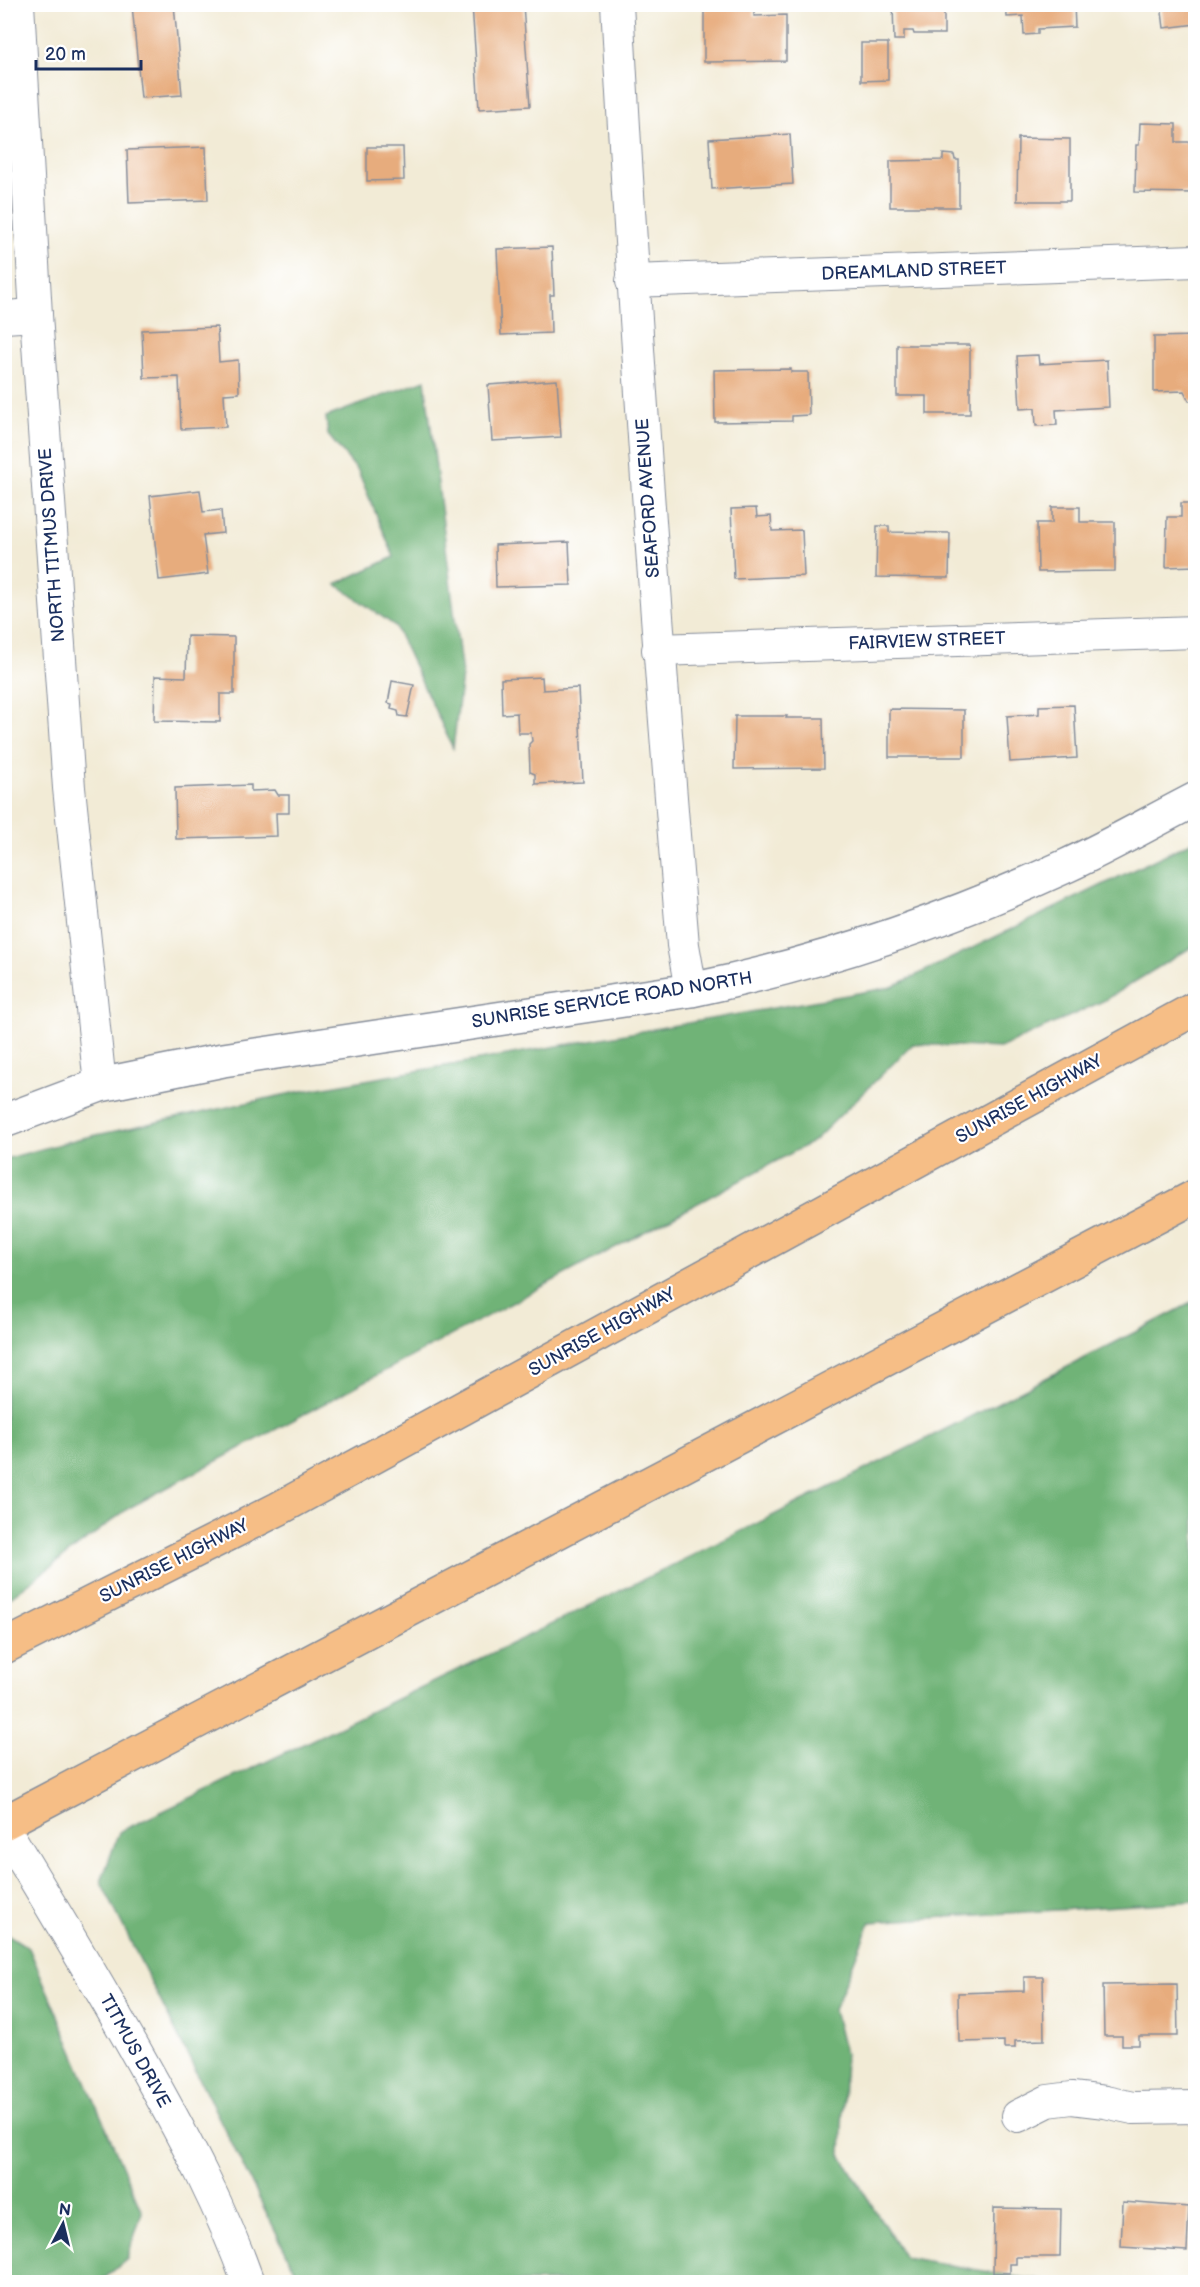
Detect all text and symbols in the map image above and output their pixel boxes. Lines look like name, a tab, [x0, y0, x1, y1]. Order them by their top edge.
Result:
scale bar	[36, 33, 141, 71]
text: 20 m	[45, 44, 86, 65]
street label: DREAMLAND STREET	[821, 257, 1007, 285]
street label: SEAFORD AVENUE	[632, 417, 664, 579]
street label: NORTH TITMUS DRIVE	[35, 447, 69, 643]
street label: FAIRVIEW STREET	[848, 628, 1006, 654]
street label: SUNRISE SERVICE ROAD NORTH	[470, 967, 754, 1033]
street label: SUNRISE HIGHWAY	[952, 1050, 1106, 1148]
street label: SUNRISE HIGHWAY	[525, 1283, 679, 1381]
street label: SUNRISE HIGHWAY	[96, 1514, 252, 1608]
street label: TITMUS DRIVE	[95, 1991, 175, 2111]
north arrow	[33, 2194, 93, 2254]
text: N	[58, 2200, 72, 2221]

